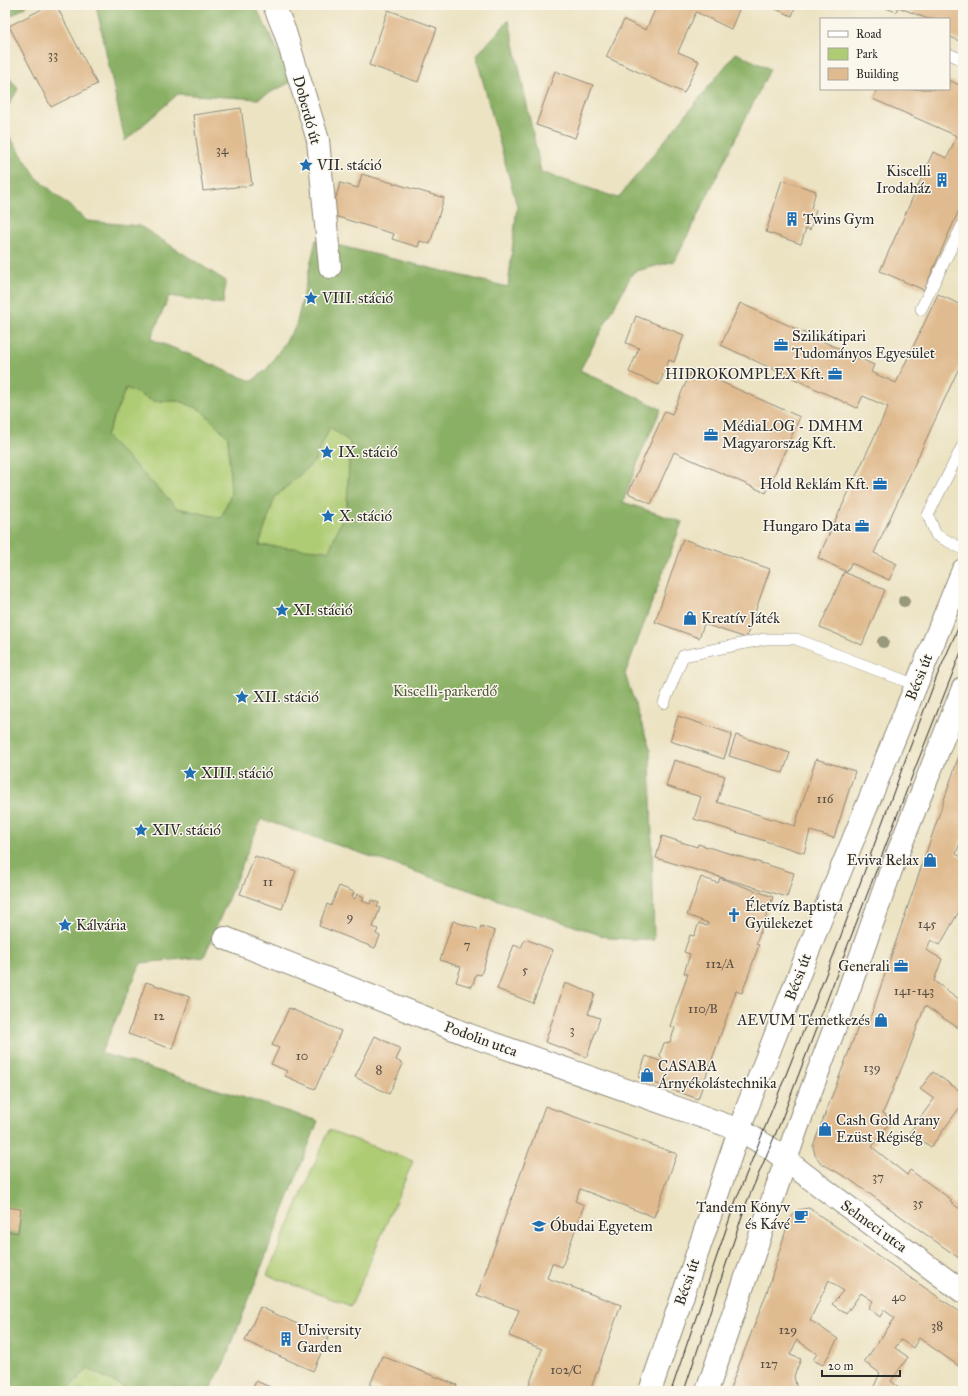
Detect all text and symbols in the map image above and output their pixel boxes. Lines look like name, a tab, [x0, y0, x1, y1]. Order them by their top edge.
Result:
legend	[820, 18, 950, 90]
text: Road	[856, 27, 882, 41]
house number: 33	[48, 47, 58, 63]
text: Park	[856, 47, 878, 61]
text: Building	[856, 67, 899, 82]
street label: Doberdó út	[289, 74, 325, 147]
house number: 34	[216, 142, 229, 158]
place label: VII. stáció	[316, 156, 382, 174]
place icon: VII. stáció	[298, 157, 314, 173]
place label: Kiscelli Irodaház	[876, 162, 931, 197]
building icon: Kiscelli Irodaház	[934, 172, 950, 188]
place label: Twins Gym	[803, 210, 875, 228]
building icon: Twins Gym	[784, 211, 800, 227]
place label: VIII. stáció	[321, 289, 394, 307]
place icon: VIII. stáció	[303, 290, 319, 306]
place label: Szilikátipari Tudományos Egyesület	[792, 327, 936, 362]
office icon: Szilikátipari Tudományos Egyesület	[773, 337, 789, 353]
place label: HIDROKOMPLEX Kft.	[665, 365, 824, 383]
office icon: HIDROKOMPLEX Kft.	[827, 366, 843, 382]
place label: MédiaLOG - DMHM Magyarország Kft.	[722, 417, 863, 452]
office icon: MédiaLOG - DMHM Magyarország Kft.	[703, 427, 719, 443]
place label: IX. stáció	[338, 443, 398, 461]
place icon: IX. stáció	[319, 444, 335, 460]
place label: Hold Reklám Kft.	[760, 475, 869, 493]
office icon: Hold Reklám Kft.	[872, 476, 888, 492]
place label: X. stáció	[339, 507, 392, 525]
place icon: X. stáció	[320, 508, 336, 524]
place label: Hungaro Data	[762, 517, 852, 535]
office icon: Hungaro Data	[854, 518, 870, 534]
place label: XI. stáció	[293, 601, 353, 619]
place icon: XI. stáció	[274, 602, 290, 618]
place label: Kreatív Játék	[701, 609, 780, 628]
shop icon: Kreatív Játék	[682, 610, 698, 626]
street label: Bécsi út	[902, 650, 937, 703]
park label: Kiscelli-parkerdő	[393, 682, 498, 700]
place label: XII. stáció	[253, 688, 319, 706]
place icon: XII. stáció	[234, 689, 250, 705]
place label: XIII. stáció	[201, 764, 274, 782]
place icon: XIII. stáció	[182, 765, 198, 781]
house number: 116	[817, 791, 834, 807]
place label: XIV. stáció	[152, 821, 221, 839]
place icon: XIV. stáció	[133, 822, 149, 838]
place label: Eviva Relax	[847, 851, 919, 869]
shop icon: Eviva Relax	[922, 852, 938, 868]
house number: 11	[263, 874, 273, 890]
place label: Életvíz Baptista Gyülekezet	[745, 896, 844, 932]
church icon: Életvíz Baptista Gyülekezet	[726, 907, 742, 923]
house number: 9	[347, 909, 354, 925]
place label: Kálvária	[76, 916, 127, 934]
house number: 145	[918, 916, 936, 932]
place icon: Kálvária	[57, 917, 73, 933]
house number: 7	[464, 937, 471, 953]
street label: Bécsi út	[781, 950, 815, 1003]
house number: 112/A	[706, 956, 735, 972]
place label: Generali	[838, 957, 890, 975]
office icon: Generali	[893, 958, 909, 974]
house number: 5	[522, 962, 528, 978]
house number: 141-143	[894, 983, 934, 999]
house number: 110/B	[688, 1001, 718, 1017]
house number: 12	[153, 1008, 165, 1024]
place label: AEVUM Temetkezés	[736, 1011, 870, 1029]
shop icon: AEVUM Temetkezés	[873, 1012, 889, 1028]
street label: Podolin utca	[442, 1017, 521, 1061]
house number: 3	[569, 1022, 575, 1038]
house number: 10	[296, 1048, 308, 1064]
place label: CASABA Árnyékolástechnika	[657, 1057, 777, 1092]
house number: 139	[863, 1060, 881, 1076]
house number: 8	[376, 1062, 383, 1078]
shop icon: CASABA Árnyékolástechnika	[639, 1067, 655, 1083]
place label: Cash Gold Arany Ezüst Régiség	[836, 1111, 941, 1146]
shop icon: Cash Gold Arany Ezüst Régiség	[817, 1121, 833, 1137]
house number: 37	[872, 1169, 884, 1185]
house number: 35	[912, 1195, 924, 1211]
street label: Selmeci utca	[837, 1196, 911, 1256]
place label: Tandem Könyv és Kávé	[696, 1198, 791, 1233]
cafe icon: Tandem Könyv és Kávé	[793, 1208, 809, 1224]
place label: Óbudai Egyetem	[550, 1216, 653, 1235]
school or university icon: Óbudai Egyetem	[531, 1218, 547, 1234]
street label: Bécsi út	[671, 1255, 704, 1308]
house number: 40	[892, 1289, 906, 1305]
house number: 38	[931, 1318, 943, 1334]
place label: University Garden	[297, 1321, 362, 1356]
house number: 129	[779, 1322, 797, 1338]
building icon: University Garden	[278, 1331, 294, 1347]
scale bar	[822, 1352, 900, 1378]
house number: 127	[760, 1356, 778, 1372]
text: 20 m	[828, 1359, 854, 1373]
house number: 102/C	[550, 1362, 582, 1378]

